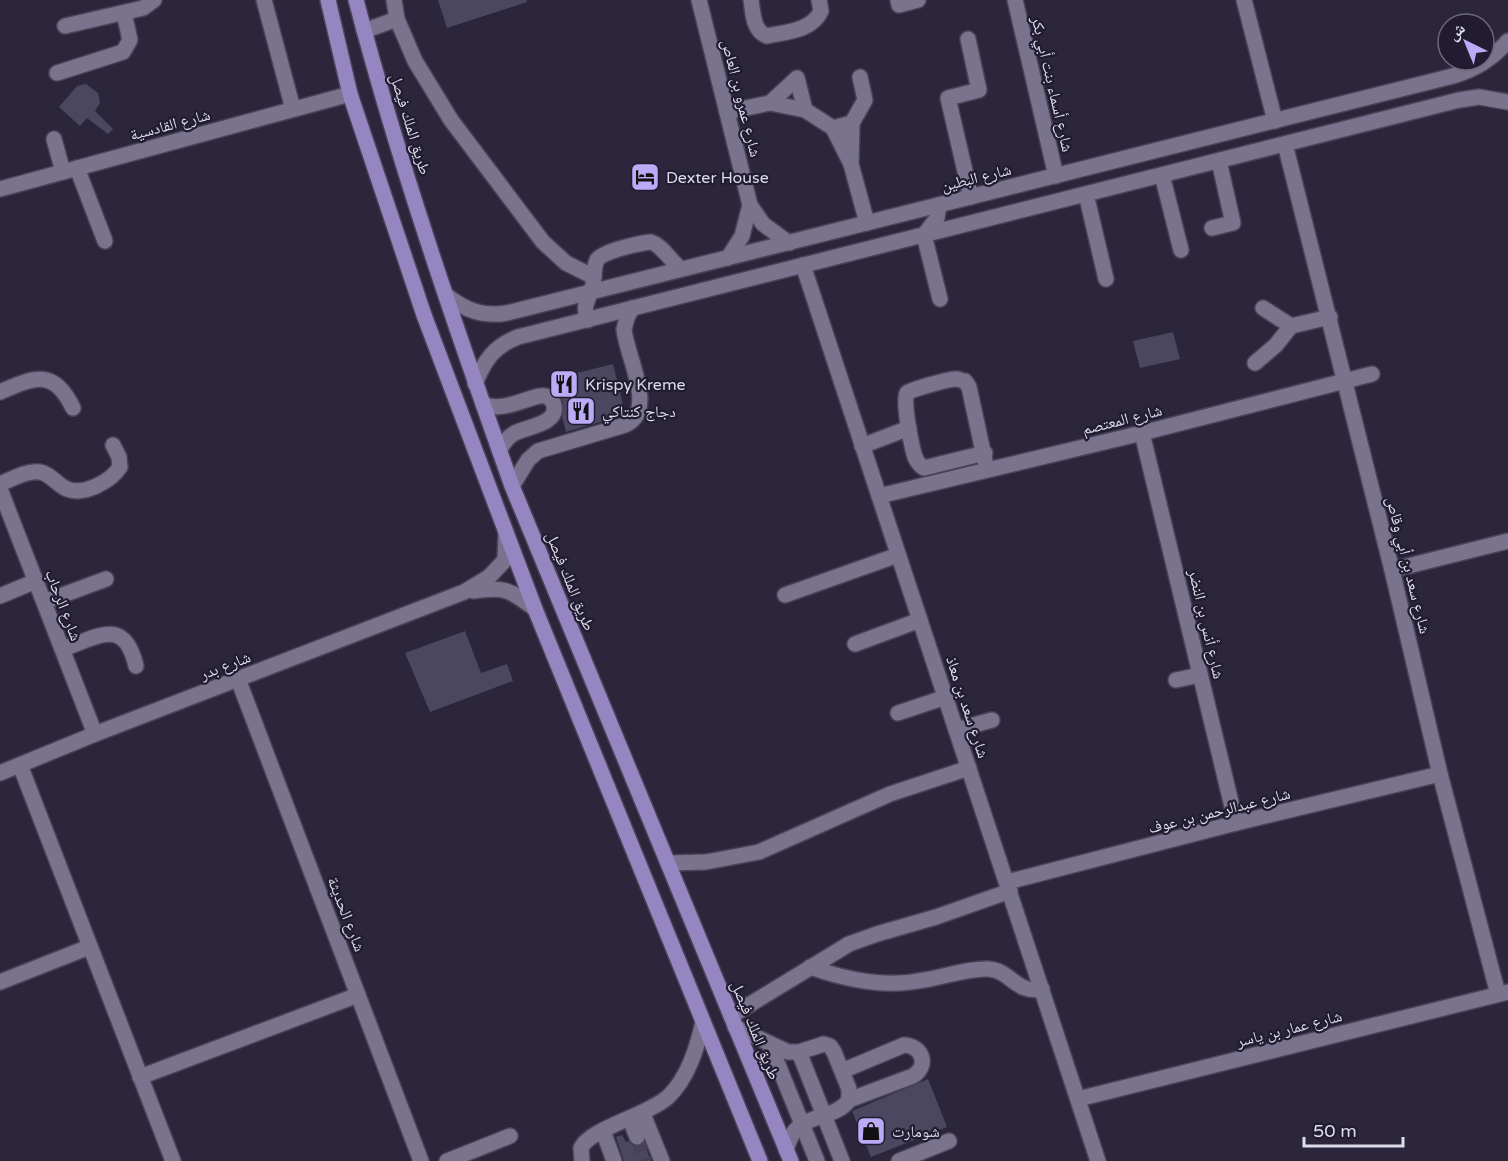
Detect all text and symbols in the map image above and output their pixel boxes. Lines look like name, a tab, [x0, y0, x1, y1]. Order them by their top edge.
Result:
north arrow	[1436, 12, 1496, 72]
street label: شارع أسماء بنت أبي بكر	[1024, 13, 1077, 154]
text: ش	[1443, 19, 1469, 45]
street label: شارع عمرو بن العاص	[717, 37, 765, 159]
street label: طريق الملك فيصل	[385, 71, 435, 177]
street label: شارع القادسية	[128, 105, 213, 145]
street label: شارع البطين	[939, 160, 1013, 196]
hotel icon: Dexter House	[629, 161, 661, 193]
place label: Dexter House	[666, 168, 769, 188]
restaurant icon: Krispy Kreme	[548, 368, 580, 400]
place label: Krispy Kreme	[585, 375, 686, 395]
restaurant icon: دجاج كنتاكي	[565, 395, 597, 427]
street label: شارع المعتصم	[1080, 400, 1164, 440]
place label: دجاج كنتاكي	[602, 402, 676, 424]
street label: شارع سعد بن أبي وقاص	[1379, 495, 1435, 636]
street label: طريق الملك فيصل	[541, 529, 599, 634]
street label: شارع أنس بن النضر	[1183, 566, 1228, 681]
street label: شارع الرحاب	[40, 567, 86, 644]
street label: شارع بدر	[196, 647, 254, 685]
street label: شارع سعد بن معاذ	[941, 654, 993, 761]
street label: شارع عبدالرحمن بن عوف	[1146, 784, 1292, 838]
street label: شارع الحديثة	[323, 874, 369, 955]
street label: طريق الملك فيصل	[726, 978, 784, 1083]
street label: شارع عمار بن ياسر	[1233, 1006, 1344, 1052]
scale bar	[1304, 1110, 1403, 1148]
shop icon: شومارت	[855, 1115, 887, 1147]
text: 50 m	[1313, 1120, 1357, 1142]
place label: شومارت	[892, 1122, 940, 1142]

